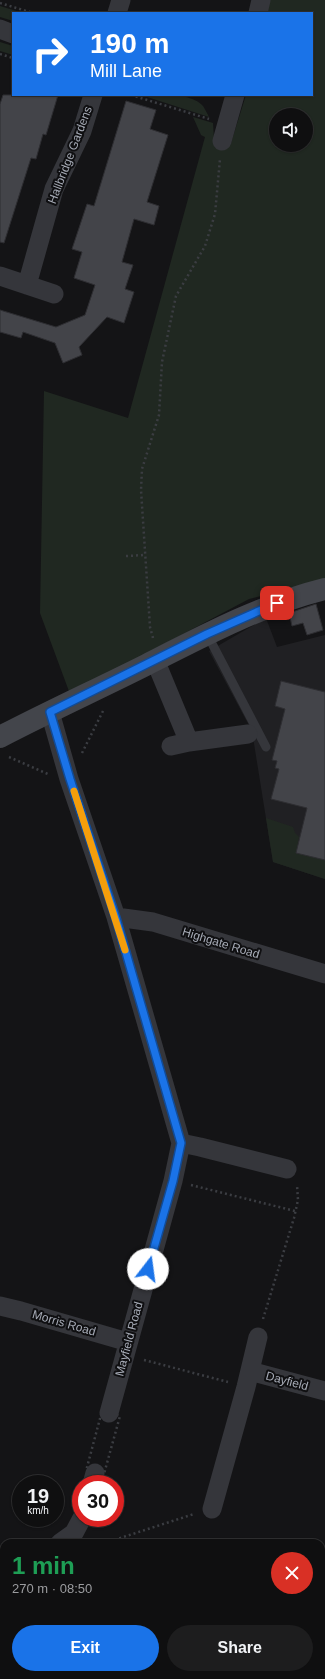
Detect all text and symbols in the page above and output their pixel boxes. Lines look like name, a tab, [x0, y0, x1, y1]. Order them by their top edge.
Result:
icon: right	[24, 28, 76, 80]
text: 190 m	[90, 28, 169, 59]
text: Mill Lane	[90, 61, 162, 81]
street label: Hallbridge Gardens	[45, 104, 95, 206]
map controls	[269, 108, 313, 152]
button: sound	[269, 108, 313, 152]
pin	[260, 586, 294, 620]
icon: arrive	[266, 592, 288, 614]
street label: Highgate Road	[181, 925, 261, 961]
position arrow	[127, 1248, 169, 1290]
street label: Mayfield Road	[112, 1300, 146, 1378]
street label: Morris Road	[31, 1307, 97, 1339]
street label: Dayfield	[264, 1369, 310, 1393]
speed limit sign: 30	[72, 1475, 124, 1527]
text: 19	[27, 1485, 49, 1507]
text: km/h	[27, 1505, 49, 1516]
text: 1 min	[12, 1552, 75, 1579]
button: close	[271, 1552, 313, 1594]
text: 270 m · 08:50	[12, 1581, 92, 1596]
button: Exit	[12, 1625, 159, 1671]
button: Share	[167, 1625, 313, 1671]

